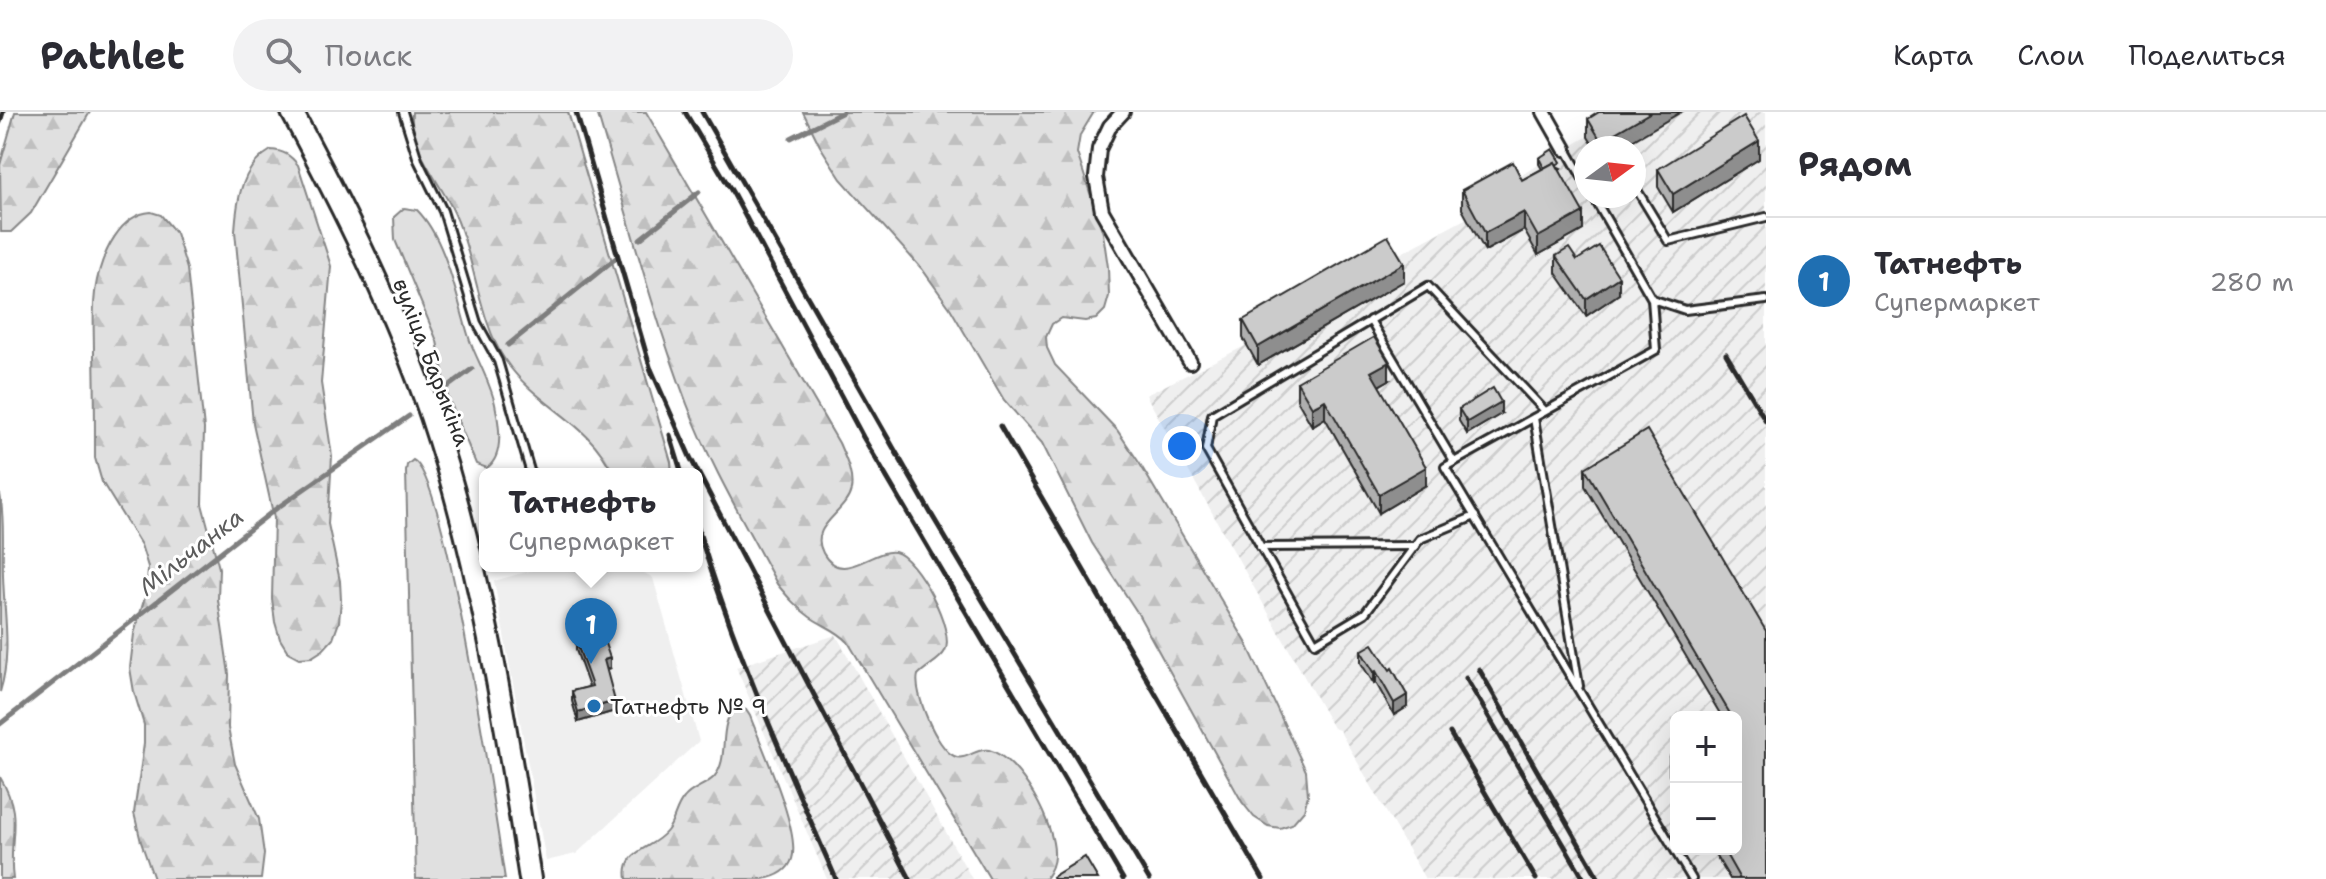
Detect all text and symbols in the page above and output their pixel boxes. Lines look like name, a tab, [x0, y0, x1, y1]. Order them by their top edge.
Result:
search box	[233, 19, 793, 91]
text: Pathlet	[40, 30, 185, 81]
icon: search	[261, 33, 305, 77]
text: Поиск	[325, 35, 412, 76]
text: Карта	[1893, 36, 1973, 74]
text: Слои	[2017, 36, 2084, 74]
text: Поделиться	[2128, 36, 2286, 74]
north arrow	[1574, 136, 1646, 208]
text: Рядом	[1798, 141, 1912, 187]
text: Татнефть	[1874, 243, 2022, 284]
text: 1	[1818, 264, 1830, 299]
text: 280 m	[2209, 264, 2294, 299]
street label: вуліца Барыкіна	[386, 274, 477, 451]
text: Супермаркет	[1874, 284, 2040, 319]
your location	[1162, 426, 1202, 466]
popup	[479, 468, 703, 572]
text: Татнефть	[508, 482, 656, 523]
water label: Мільчанка	[132, 501, 250, 603]
text: Супермаркет	[508, 523, 674, 558]
pin: 1	[565, 598, 617, 664]
place label: Татнефть № 9	[610, 692, 766, 721]
marker: Татнефть № 9	[585, 697, 603, 715]
map controls	[1670, 711, 1742, 855]
button: +	[1670, 711, 1742, 783]
button: −	[1670, 783, 1742, 855]

